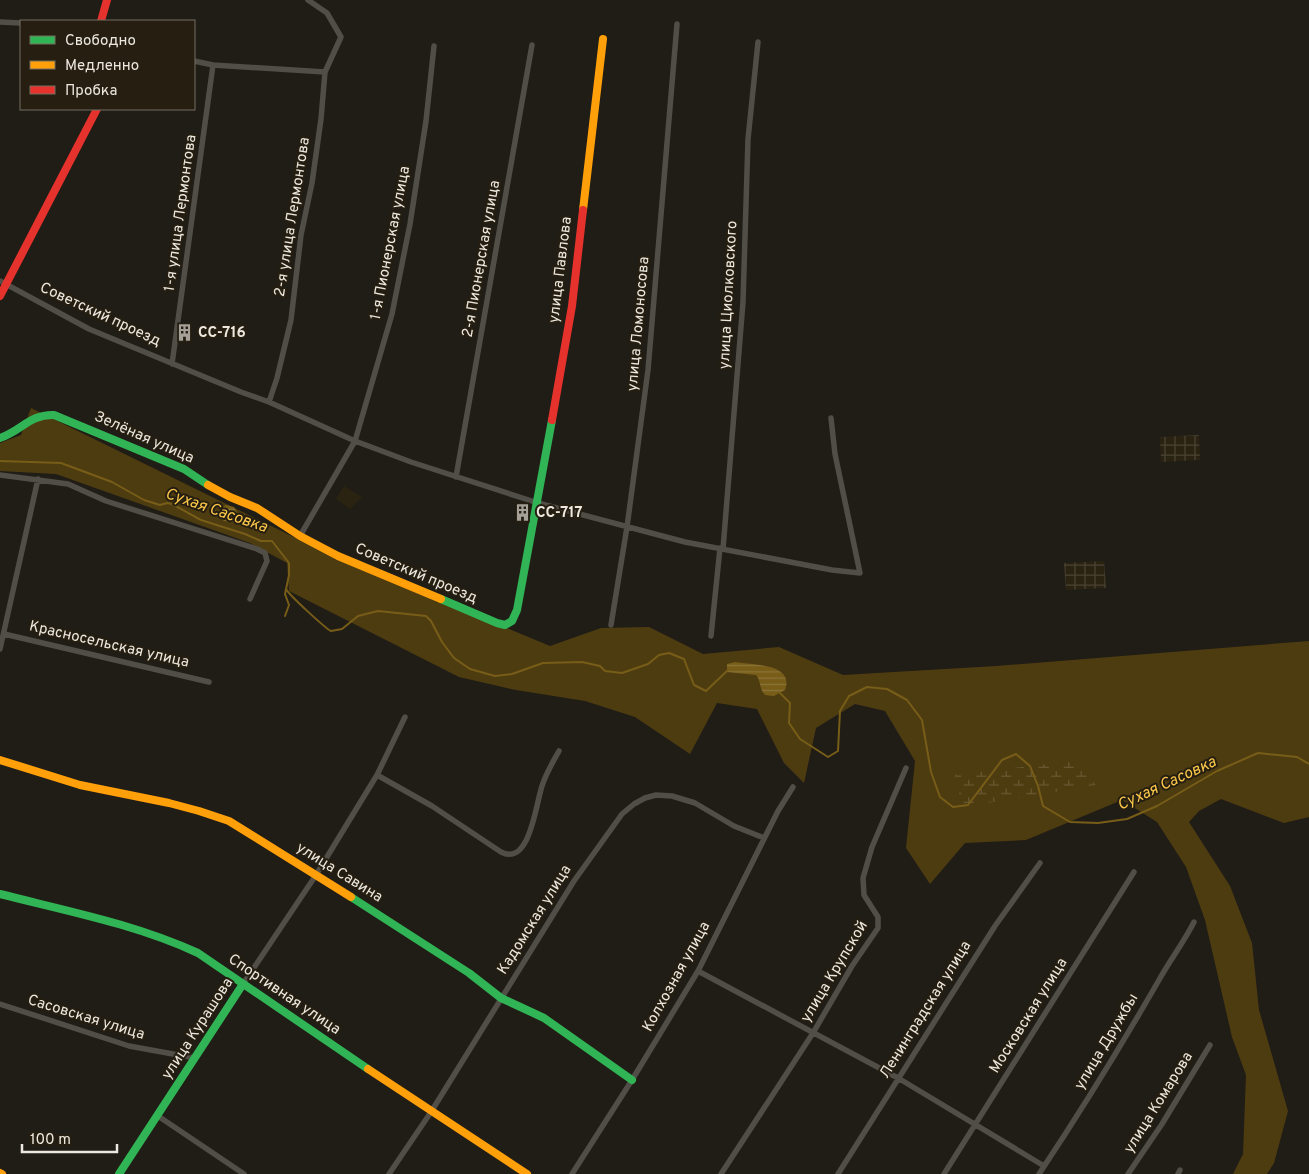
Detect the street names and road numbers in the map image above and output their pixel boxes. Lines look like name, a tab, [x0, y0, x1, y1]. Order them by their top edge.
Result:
street label: 1-я улица Лермонтова	[161, 133, 201, 293]
street label: 2-я улица Лермонтова	[271, 136, 315, 298]
street label: 1-я Пионерская улица	[367, 164, 415, 322]
street label: 2-я Пионерская улица	[459, 179, 505, 339]
street label: улица Павлова	[545, 216, 577, 324]
street label: улица Циолковского	[716, 220, 742, 370]
street label: улица Ломоносова	[624, 256, 654, 392]
street label: Советский проезд	[37, 279, 163, 351]
street label: Зелёная улица	[91, 408, 197, 468]
street label: Советский проезд	[352, 540, 480, 608]
street label: Красносельская улица	[27, 617, 191, 673]
street label: улица Савина	[292, 839, 386, 907]
street label: Кадомская улица	[494, 862, 576, 978]
street label: улица Крупской	[797, 918, 873, 1026]
street label: Колхозная улица	[639, 919, 715, 1035]
street label: Ленинградская улица	[876, 938, 976, 1082]
street label: Спортивная улица	[224, 950, 344, 1040]
street label: Московская улица	[986, 955, 1072, 1077]
street label: улица Курашова	[158, 974, 238, 1084]
street label: улица Дружбы	[1071, 990, 1143, 1094]
street label: Сасовская улица	[25, 991, 147, 1045]
street label: улица Комарова	[1120, 1049, 1198, 1157]

